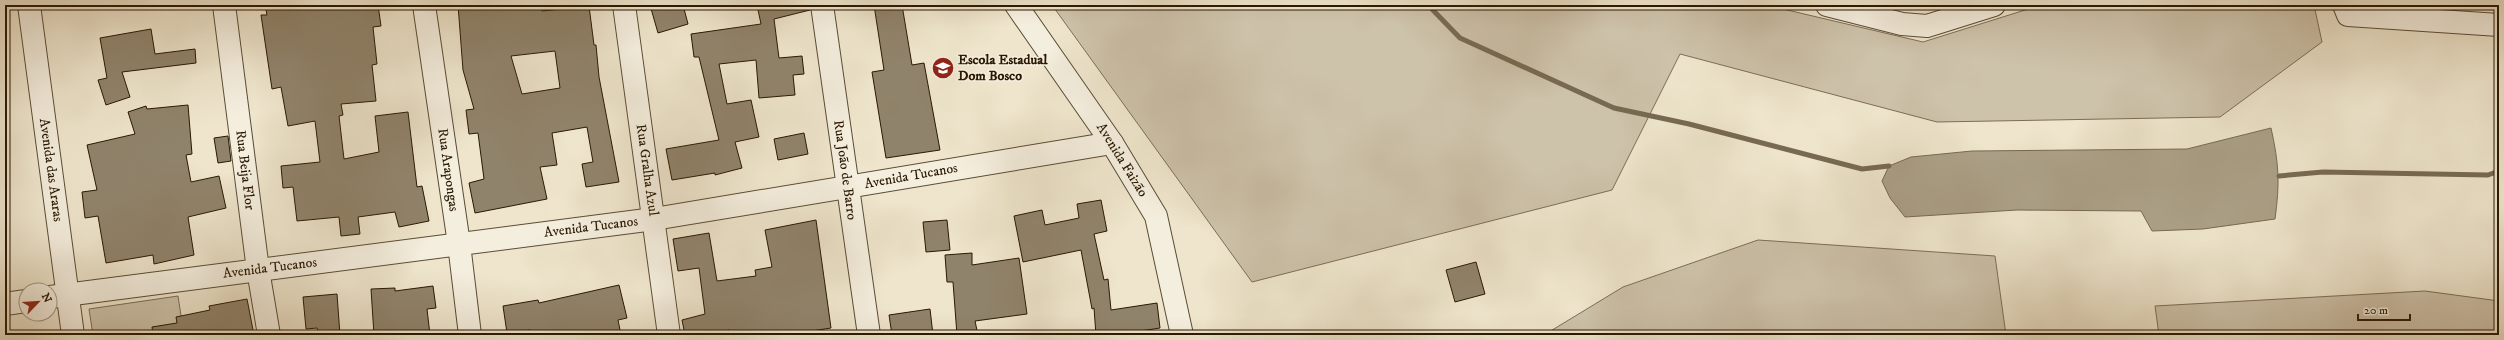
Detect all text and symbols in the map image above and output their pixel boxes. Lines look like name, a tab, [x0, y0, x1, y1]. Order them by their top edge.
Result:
place label: Escola Estadual Dom Bosco	[958, 51, 1048, 85]
school or university icon: Escola Estadual Dom Bosco	[930, 55, 956, 81]
street label: Avenida das Araras	[35, 117, 67, 223]
street label: Rua João de Barro	[829, 119, 861, 221]
street label: Avenida Faizão	[1092, 120, 1152, 201]
street label: Rua Gralha Azul	[632, 123, 662, 218]
street label: Rua Arapongas	[433, 127, 463, 213]
street label: Rua Beija Flor	[231, 129, 259, 212]
street label: Avenida Tucanos	[863, 159, 959, 193]
street label: Avenida Tucanos	[543, 212, 639, 242]
street label: Avenida Tucanos	[222, 253, 318, 283]
north arrow	[18, 282, 58, 322]
text: N	[38, 291, 54, 305]
scale bar	[2358, 296, 2410, 322]
text: 20 m	[2364, 303, 2388, 318]

